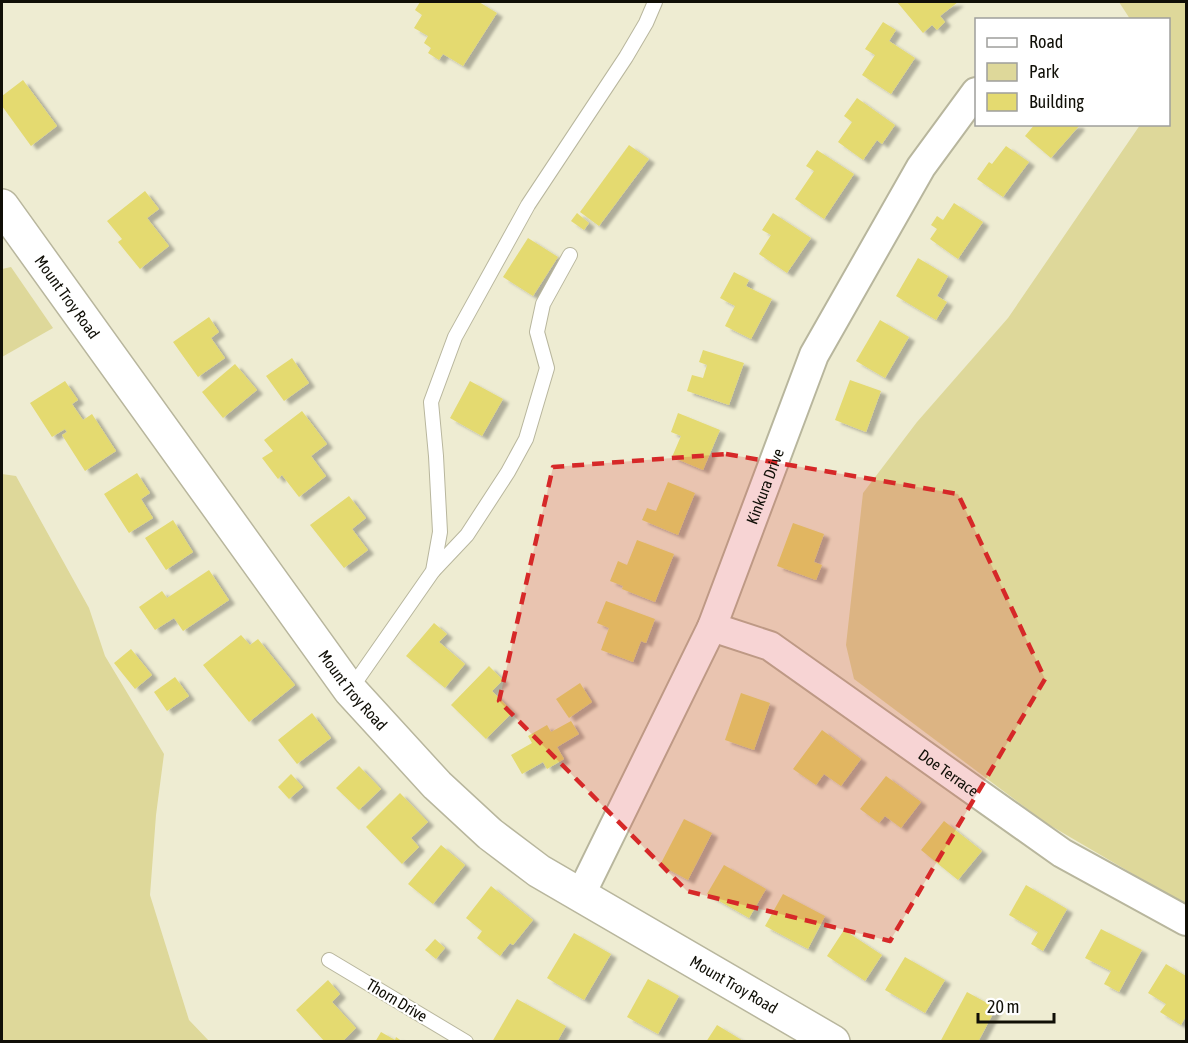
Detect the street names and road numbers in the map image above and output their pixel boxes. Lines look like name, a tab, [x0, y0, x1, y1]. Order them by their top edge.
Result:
street label: Mount Troy Road	[31, 252, 103, 342]
street label: Kinkura Drive	[742, 446, 787, 526]
street label: Mount Troy Road	[315, 646, 391, 734]
street label: Doe Terrace	[915, 745, 982, 800]
street label: Mount Troy Road	[687, 952, 781, 1017]
street label: Thorn Drive	[363, 975, 431, 1025]

